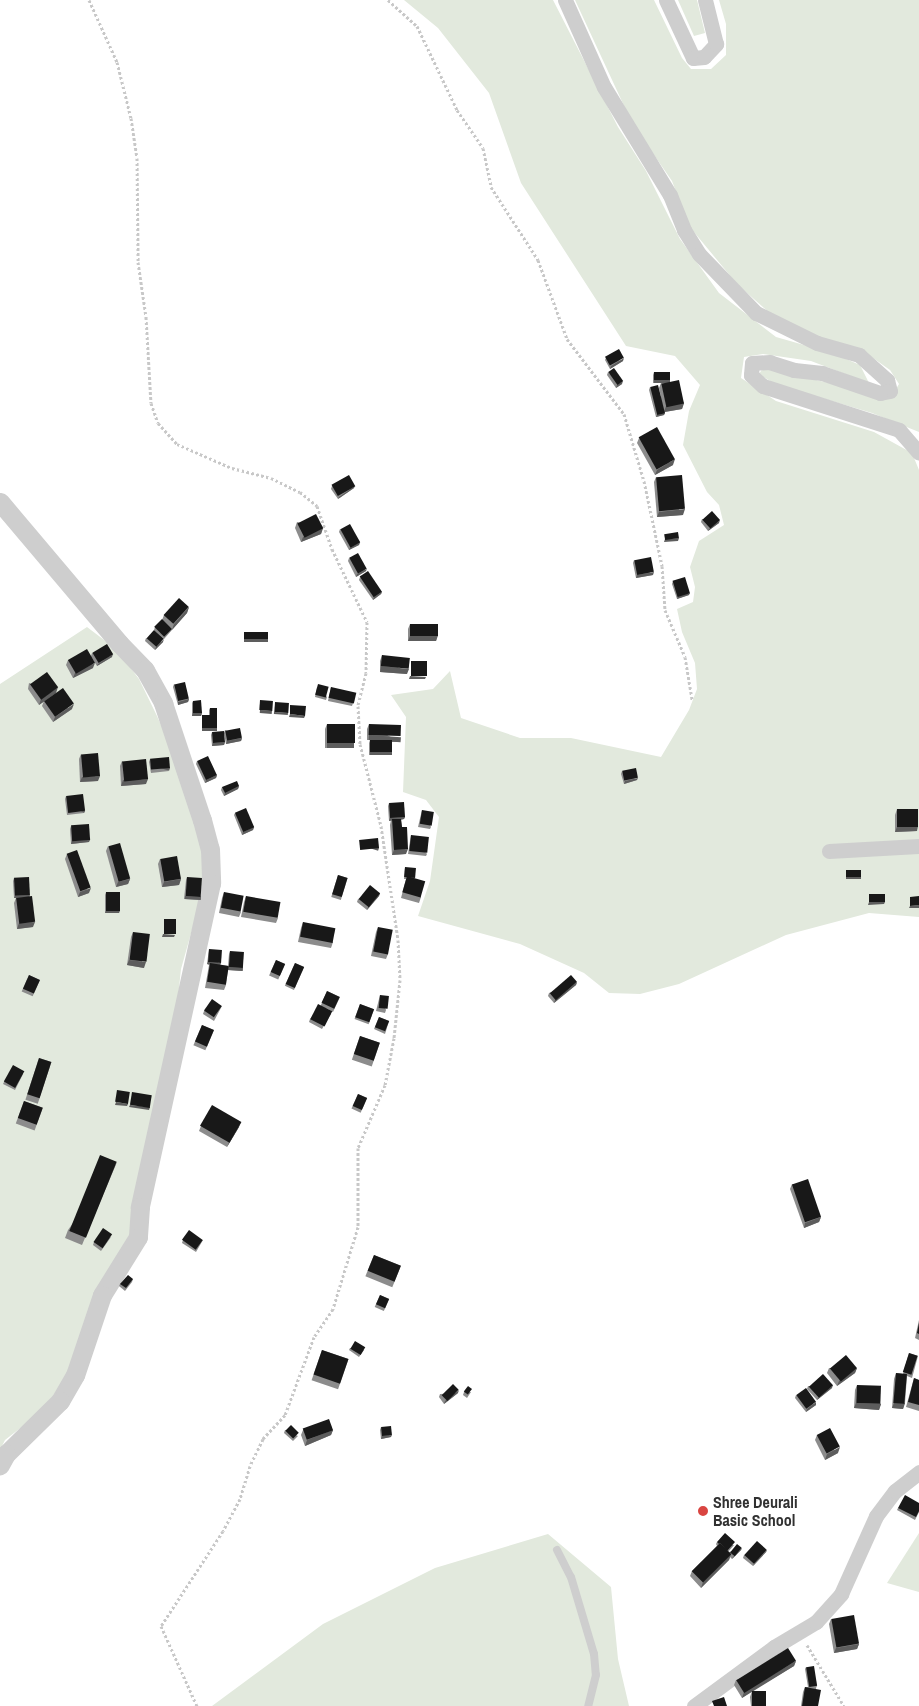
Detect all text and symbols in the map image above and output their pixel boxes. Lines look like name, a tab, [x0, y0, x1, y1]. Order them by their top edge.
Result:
place label: Shree Deurali Basic School	[713, 1492, 798, 1530]
marker: Shree Deurali Basic School	[697, 1505, 709, 1517]

